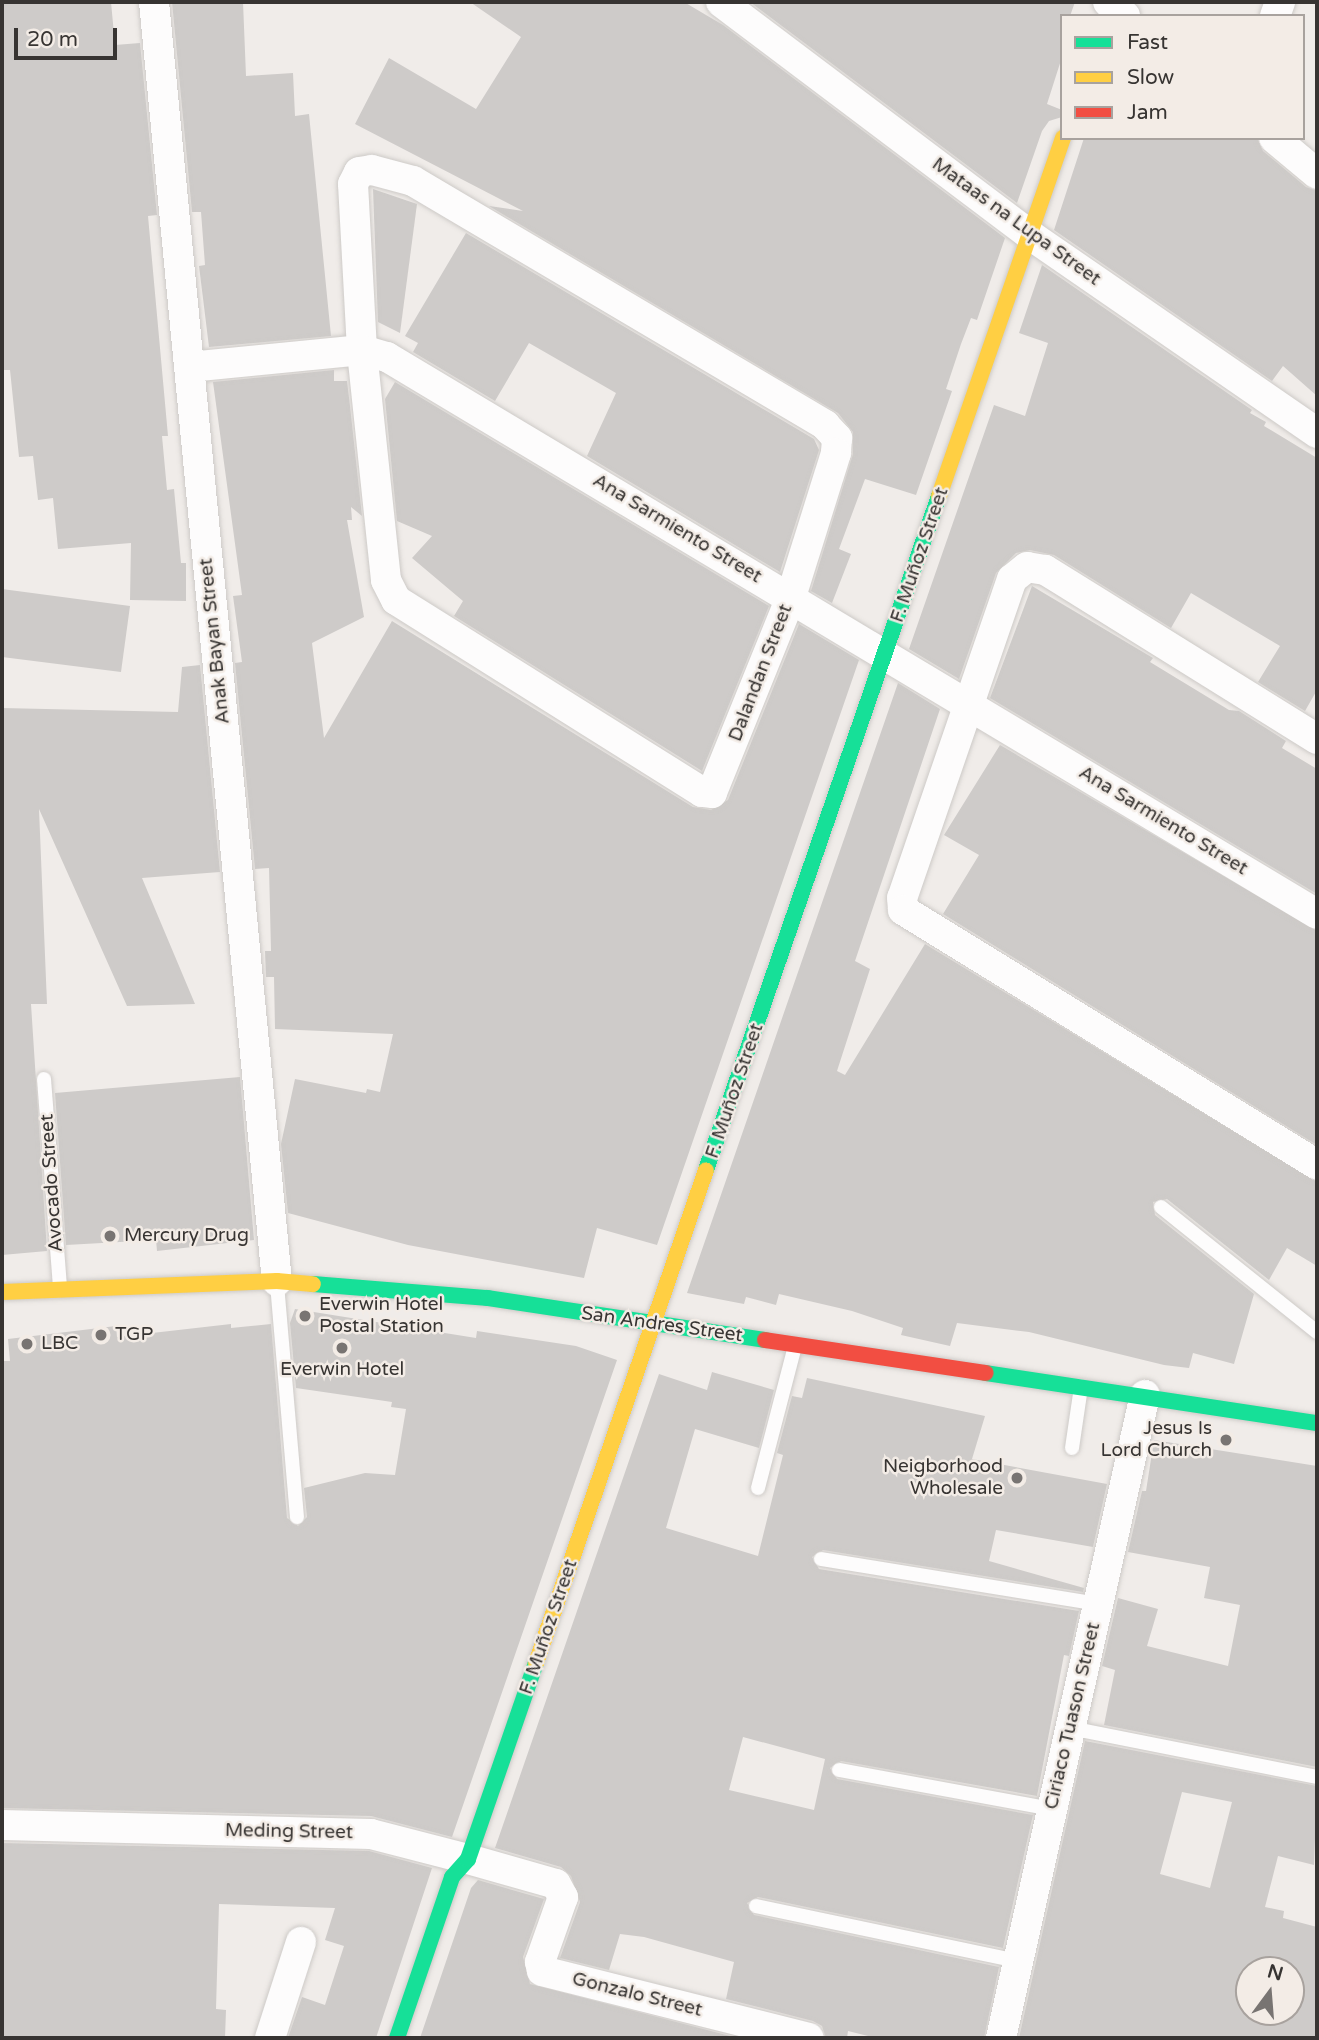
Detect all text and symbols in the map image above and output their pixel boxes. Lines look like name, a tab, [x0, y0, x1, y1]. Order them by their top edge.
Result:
scale bar	[18, 14, 121, 58]
legend	[1060, 14, 1305, 140]
text: 20 m	[27, 27, 78, 52]
text: Fast	[1127, 30, 1168, 55]
text: Slow	[1127, 65, 1174, 90]
text: Jam	[1127, 100, 1168, 125]
street label: Mataas na Lupa Street	[927, 153, 1105, 291]
street label: Ana Sarmiento Street	[588, 470, 766, 588]
street label: F. Muñoz Street	[886, 484, 954, 626]
street label: Anak Bayan Street	[195, 557, 235, 725]
street label: Dalandan Street	[724, 601, 798, 745]
street label: Ana Sarmiento Street	[1074, 762, 1252, 880]
street label: F. Muñoz Street	[701, 1020, 769, 1162]
street label: Avocado Street	[36, 1113, 68, 1253]
place label: Mercury Drug	[124, 1225, 249, 1247]
marker: Mercury Drug	[102, 1228, 118, 1244]
place label: Everwin Hotel Postal Station	[319, 1294, 444, 1338]
street label: San Andres Street	[580, 1302, 744, 1348]
marker: Everwin Hotel Postal Station	[297, 1308, 313, 1324]
place label: TGP	[115, 1324, 153, 1346]
marker: TGP	[93, 1327, 109, 1343]
place label: LBC	[41, 1333, 78, 1355]
marker: LBC	[19, 1336, 35, 1352]
marker: Everwin Hotel	[334, 1340, 350, 1356]
place label: Everwin Hotel	[280, 1359, 404, 1381]
place label: Jesus Is Lord Church	[1101, 1418, 1212, 1462]
marker: Jesus Is Lord Church	[1218, 1432, 1234, 1448]
place label: Neigborhood Wholesale	[883, 1456, 1003, 1500]
marker: Neigborhood Wholesale	[1009, 1470, 1025, 1486]
street label: F. Muñoz Street	[515, 1556, 583, 1698]
street label: Ciriaco Tuason Street	[1040, 1620, 1106, 1812]
street label: Meding Street	[225, 1819, 353, 1845]
north arrow	[1235, 1956, 1305, 2026]
text: N	[1265, 1960, 1286, 1985]
street label: Gonzalo Street	[570, 1968, 704, 2022]

